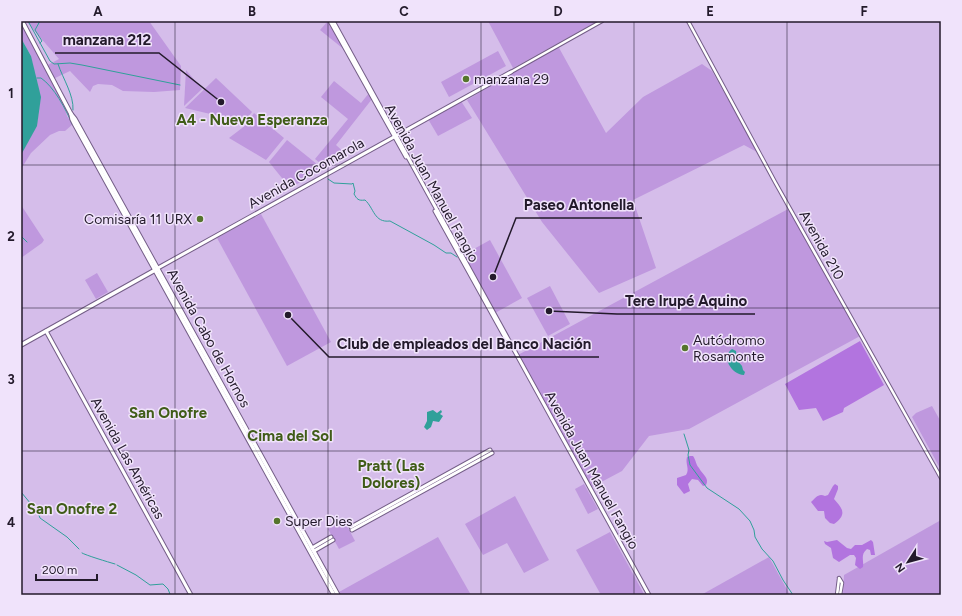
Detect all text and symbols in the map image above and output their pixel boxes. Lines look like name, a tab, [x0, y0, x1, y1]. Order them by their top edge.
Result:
text: A	[93, 4, 103, 19]
text: B	[248, 4, 256, 19]
text: C	[399, 4, 409, 19]
text: D	[553, 4, 563, 19]
text: E	[706, 4, 714, 19]
text: F	[860, 4, 868, 19]
callout: manzana 212	[55, 26, 159, 53]
text: manzana 212	[63, 31, 152, 49]
place label: manzana 29	[474, 71, 549, 88]
marker: manzana 29	[461, 74, 471, 84]
text: 1	[8, 86, 14, 101]
street label: Avenida Juan Manuel Fangio	[381, 101, 482, 265]
district label: A4 - Nueva Esperanza	[176, 111, 328, 129]
street label: Avenida Cocomarola	[245, 134, 367, 212]
callout: Paseo Antonella	[516, 191, 642, 218]
text: Paseo Antonella	[524, 196, 634, 214]
street label: Avenida 210	[796, 208, 848, 283]
place label: Comisaría 11 URX	[84, 211, 192, 228]
marker: Comisaría 11 URX	[195, 214, 205, 224]
text: 2	[7, 229, 15, 244]
street label: Avenida Cabo de Hornos	[163, 266, 254, 411]
callout: Tere Irupé Aquino	[617, 287, 755, 314]
text: Tere Irupé Aquino	[625, 292, 747, 310]
callout: Club de empleados del Banco Nación	[329, 330, 599, 357]
place label: Autódromo Rosamonte	[693, 332, 765, 365]
text: Club de empleados del Banco Nación	[337, 335, 591, 353]
marker: Autódromo Rosamonte	[680, 343, 690, 353]
text: 3	[7, 372, 15, 387]
street label: Avenida Juan Manuel Fangio	[541, 388, 642, 552]
street label: Avenida Las Américas	[87, 394, 168, 522]
district label: San Onofre	[129, 404, 208, 422]
district label: Cima del Sol	[247, 427, 333, 445]
district label: Pratt (Las Dolores)	[357, 457, 425, 492]
district label: San Onofre 2	[27, 500, 117, 518]
place label: Super Dies	[285, 513, 353, 530]
text: 4	[7, 515, 15, 530]
marker: Super Dies	[272, 516, 282, 526]
north arrow	[888, 542, 928, 582]
scale bar	[36, 556, 97, 582]
text: N	[893, 560, 908, 575]
text: 200 m	[42, 563, 77, 577]

